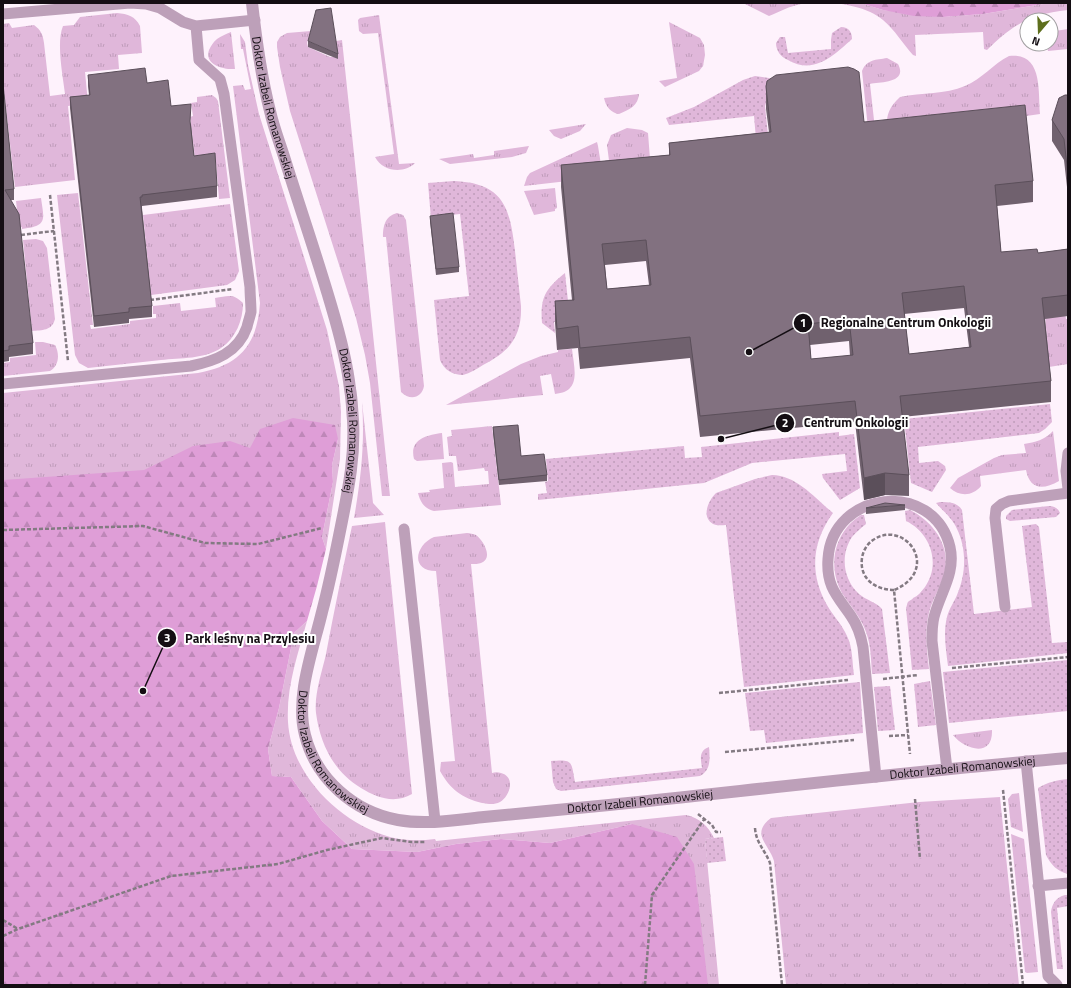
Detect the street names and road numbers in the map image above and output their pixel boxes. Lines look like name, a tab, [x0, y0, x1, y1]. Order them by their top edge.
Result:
street label: Doktor Izabeli Romanowskiej	[247, 35, 300, 181]
street label: Doktor Izabeli Romanowskiej	[334, 346, 363, 495]
street label: Doktor Izabeli Romanowskiej	[293, 689, 372, 818]
street label: Doktor Izabeli Romanowskiej	[889, 751, 1036, 784]
street label: Doktor Izabeli Romanowskiej	[566, 784, 714, 818]

